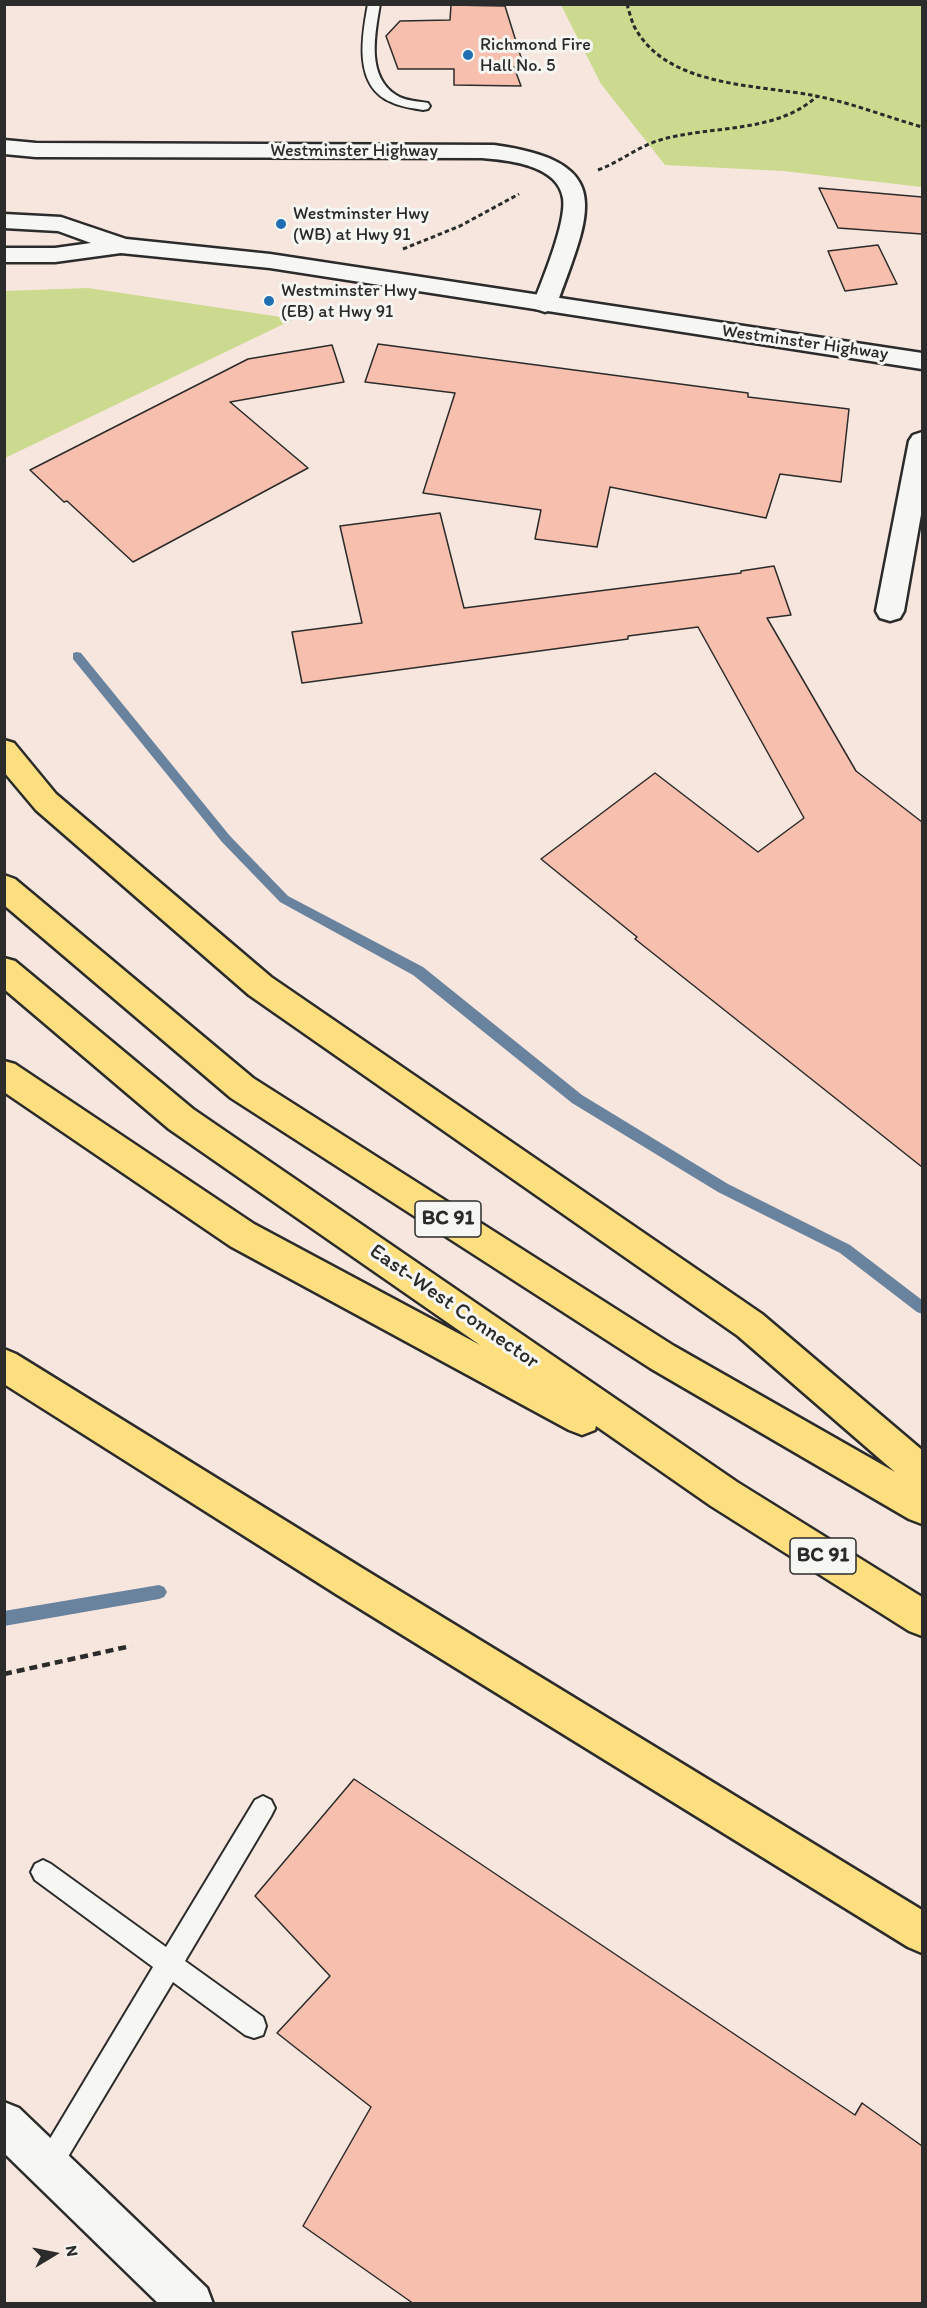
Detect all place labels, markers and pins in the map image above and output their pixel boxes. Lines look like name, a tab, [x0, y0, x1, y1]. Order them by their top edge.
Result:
place label: Richmond Fire Hall No. 5	[480, 34, 591, 76]
marker: Richmond Fire Hall No. 5	[461, 48, 475, 62]
place label: Westminster Hwy (WB) at Hwy 91	[293, 203, 429, 246]
marker: Westminster Hwy (WB) at Hwy 91	[274, 217, 288, 231]
place label: Westminster Hwy (EB) at Hwy 91	[281, 280, 417, 322]
marker: Westminster Hwy (EB) at Hwy 91	[262, 294, 276, 308]

